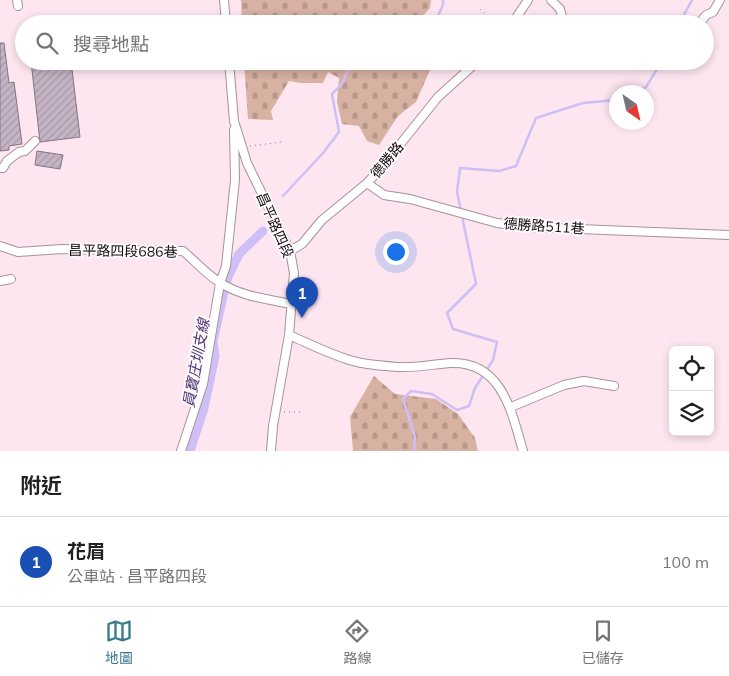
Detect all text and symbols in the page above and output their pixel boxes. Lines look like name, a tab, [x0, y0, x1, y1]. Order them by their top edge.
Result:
search box	[15, 15, 714, 70]
icon: search	[33, 29, 61, 57]
text: 搜尋地點	[73, 32, 149, 56]
north arrow	[609, 85, 654, 130]
street label: 德勝路	[367, 138, 407, 182]
street label: 昌平路四段	[253, 189, 297, 261]
street label: 德勝路511巷	[503, 214, 585, 238]
your location	[383, 239, 409, 265]
street label: 昌平路四段686巷	[68, 241, 178, 261]
pin: 1	[286, 277, 318, 318]
water label: 員寶庄圳支線	[179, 315, 214, 409]
map controls	[669, 346, 714, 436]
button: locate	[669, 346, 714, 391]
button: layers	[669, 391, 714, 436]
text: 附近	[20, 472, 62, 498]
text: 花眉	[67, 539, 105, 563]
text: 1	[31, 552, 41, 572]
text: 100 m	[662, 552, 709, 572]
text: 公車站 · 昌平路四段	[67, 566, 207, 586]
tab: 地圖	[105, 617, 133, 667]
tab: 路線	[343, 617, 371, 667]
tab: 已儲存	[582, 617, 624, 667]

